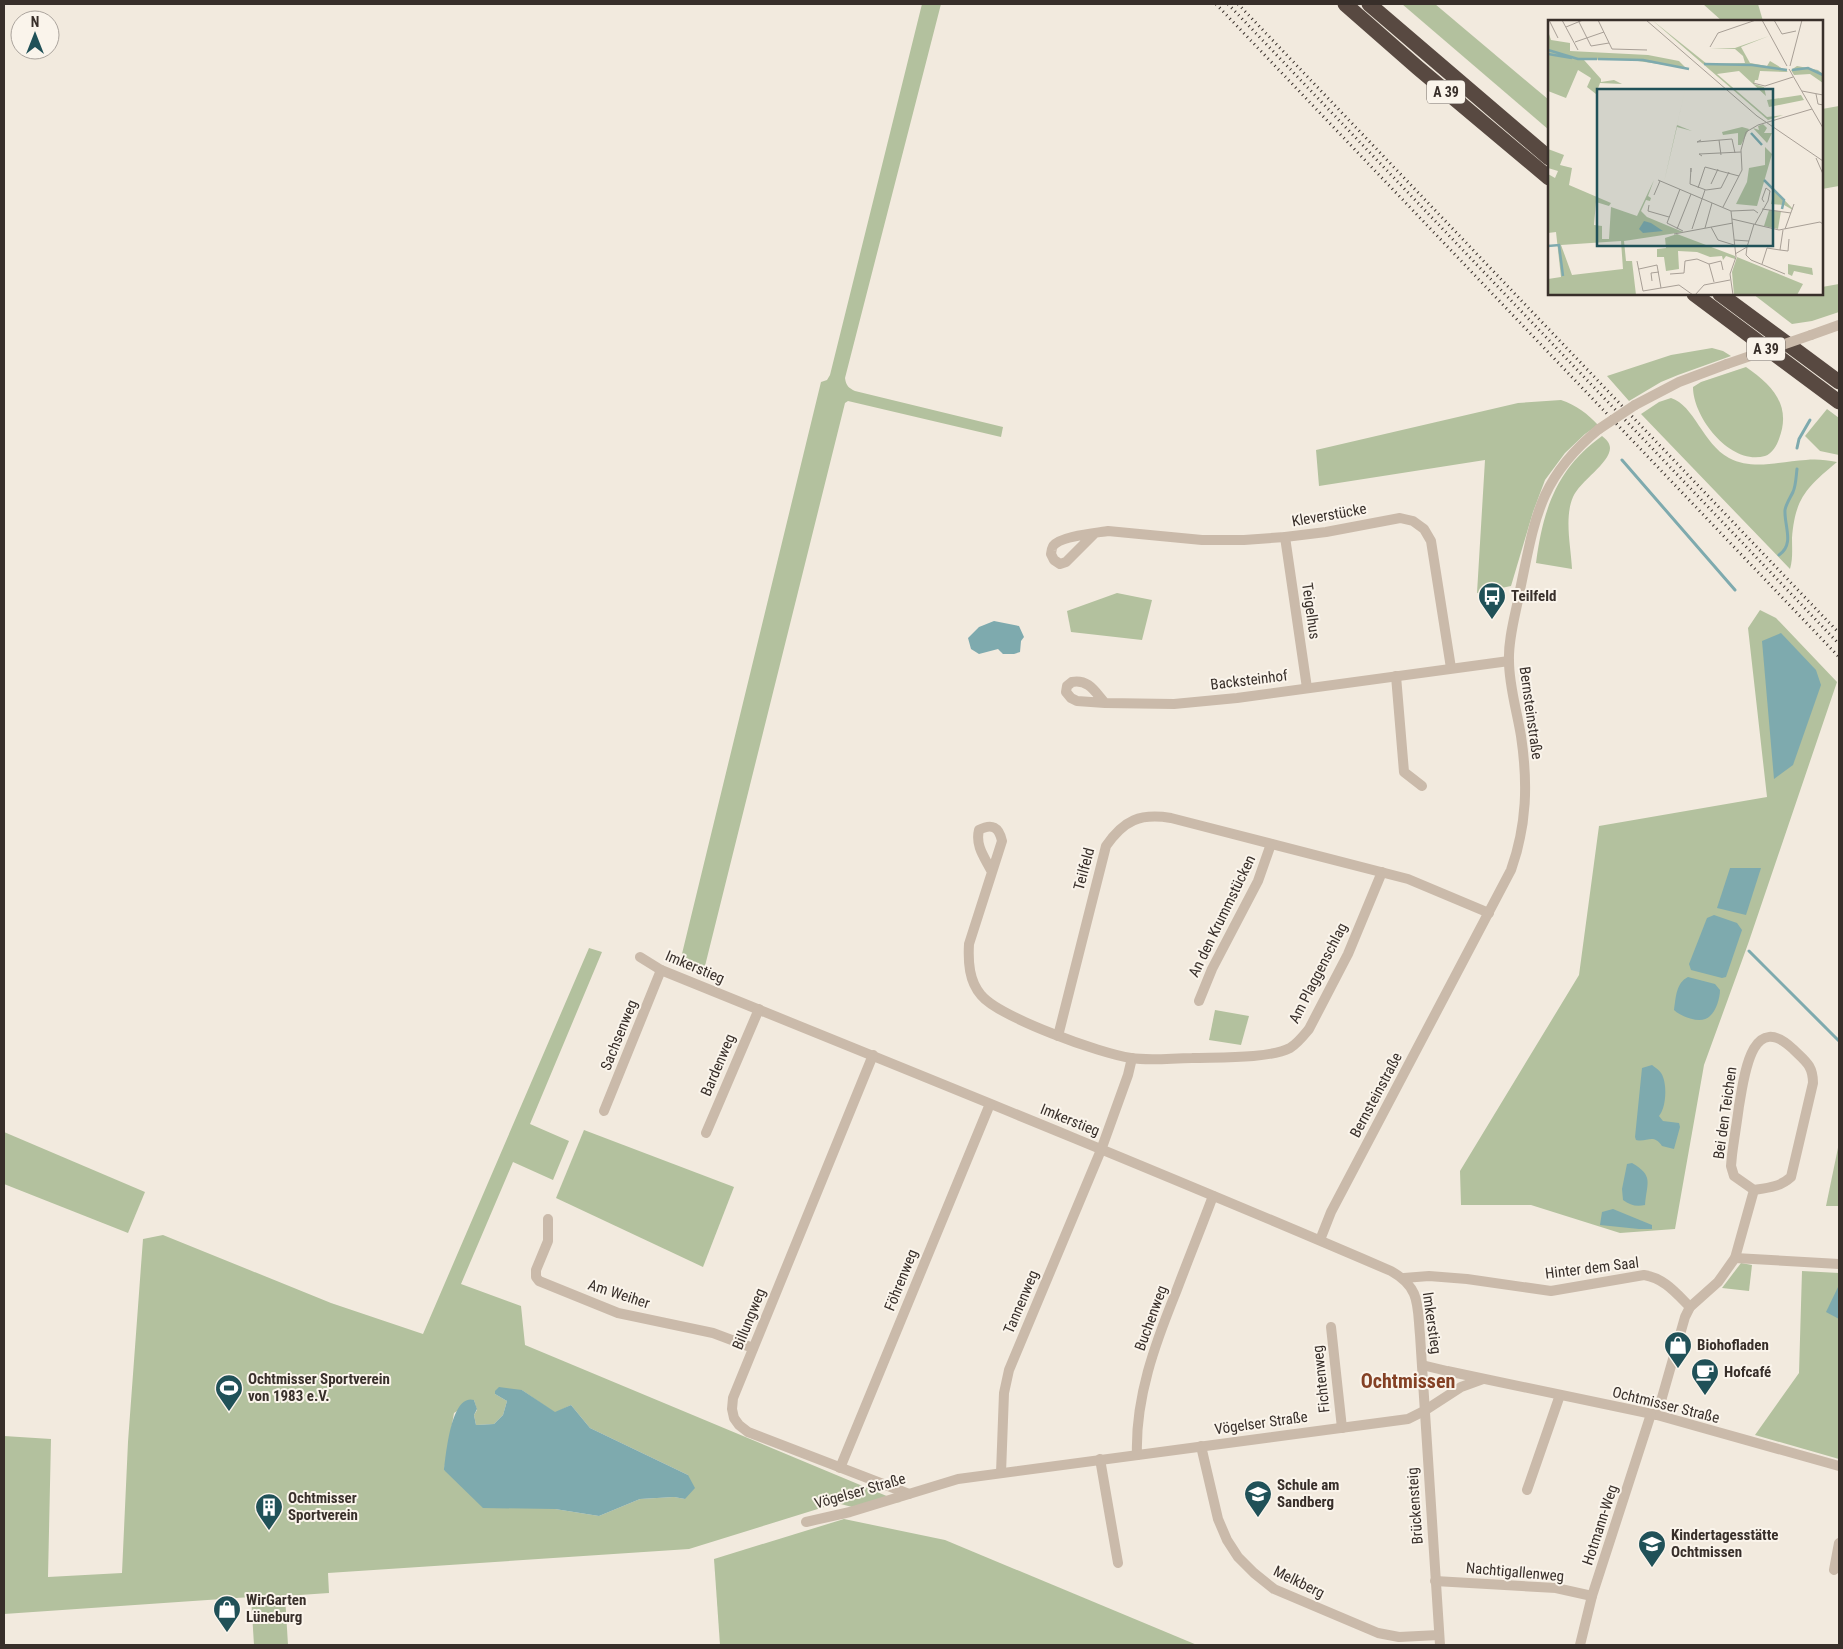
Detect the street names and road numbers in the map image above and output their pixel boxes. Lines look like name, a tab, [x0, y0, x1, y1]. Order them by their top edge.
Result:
road number: A 39	[1427, 80, 1465, 104]
road number: A 39	[1747, 338, 1785, 360]
street label: Kleverstücke	[1290, 500, 1368, 530]
street label: Teigelhus	[1298, 582, 1324, 641]
street label: Bernsteinstraße	[1516, 665, 1546, 761]
street label: Backsteinhof	[1209, 666, 1289, 694]
street label: Teilfeld	[1070, 846, 1098, 892]
street label: An den Krummstücken	[1185, 852, 1259, 980]
street label: Am Plaggenschlag	[1285, 920, 1351, 1026]
street label: Imkerstieg	[663, 947, 727, 987]
street label: Sachsenweg	[597, 997, 641, 1073]
street label: Bardenweg	[697, 1031, 739, 1099]
street label: Bernsteinstraße	[1346, 1049, 1406, 1141]
street label: Bei den Teichen	[1710, 1066, 1740, 1160]
street label: Imkerstieg	[1038, 1100, 1102, 1140]
street label: Föhrenweg	[881, 1247, 921, 1313]
street label: Hinter dem Saal	[1544, 1253, 1640, 1283]
street label: Tannenweg	[1000, 1268, 1042, 1336]
street label: Am Weiher	[586, 1276, 653, 1313]
street label: Buchenweg	[1131, 1283, 1171, 1353]
street label: Billungweg	[729, 1286, 769, 1352]
street label: Imkerstieg	[1419, 1291, 1445, 1355]
street label: Fichtenweg	[1309, 1344, 1333, 1414]
street label: Ochtmisser Straße	[1611, 1383, 1721, 1427]
street label: Vögelser Straße	[1213, 1408, 1309, 1438]
street label: Brückensteig	[1403, 1467, 1427, 1545]
street label: Vögelser Straße	[812, 1469, 908, 1513]
street label: Hotmann-Weg	[1579, 1482, 1621, 1568]
street label: Nachtigallenweg	[1465, 1559, 1565, 1585]
street label: Melkberg	[1270, 1562, 1328, 1602]

